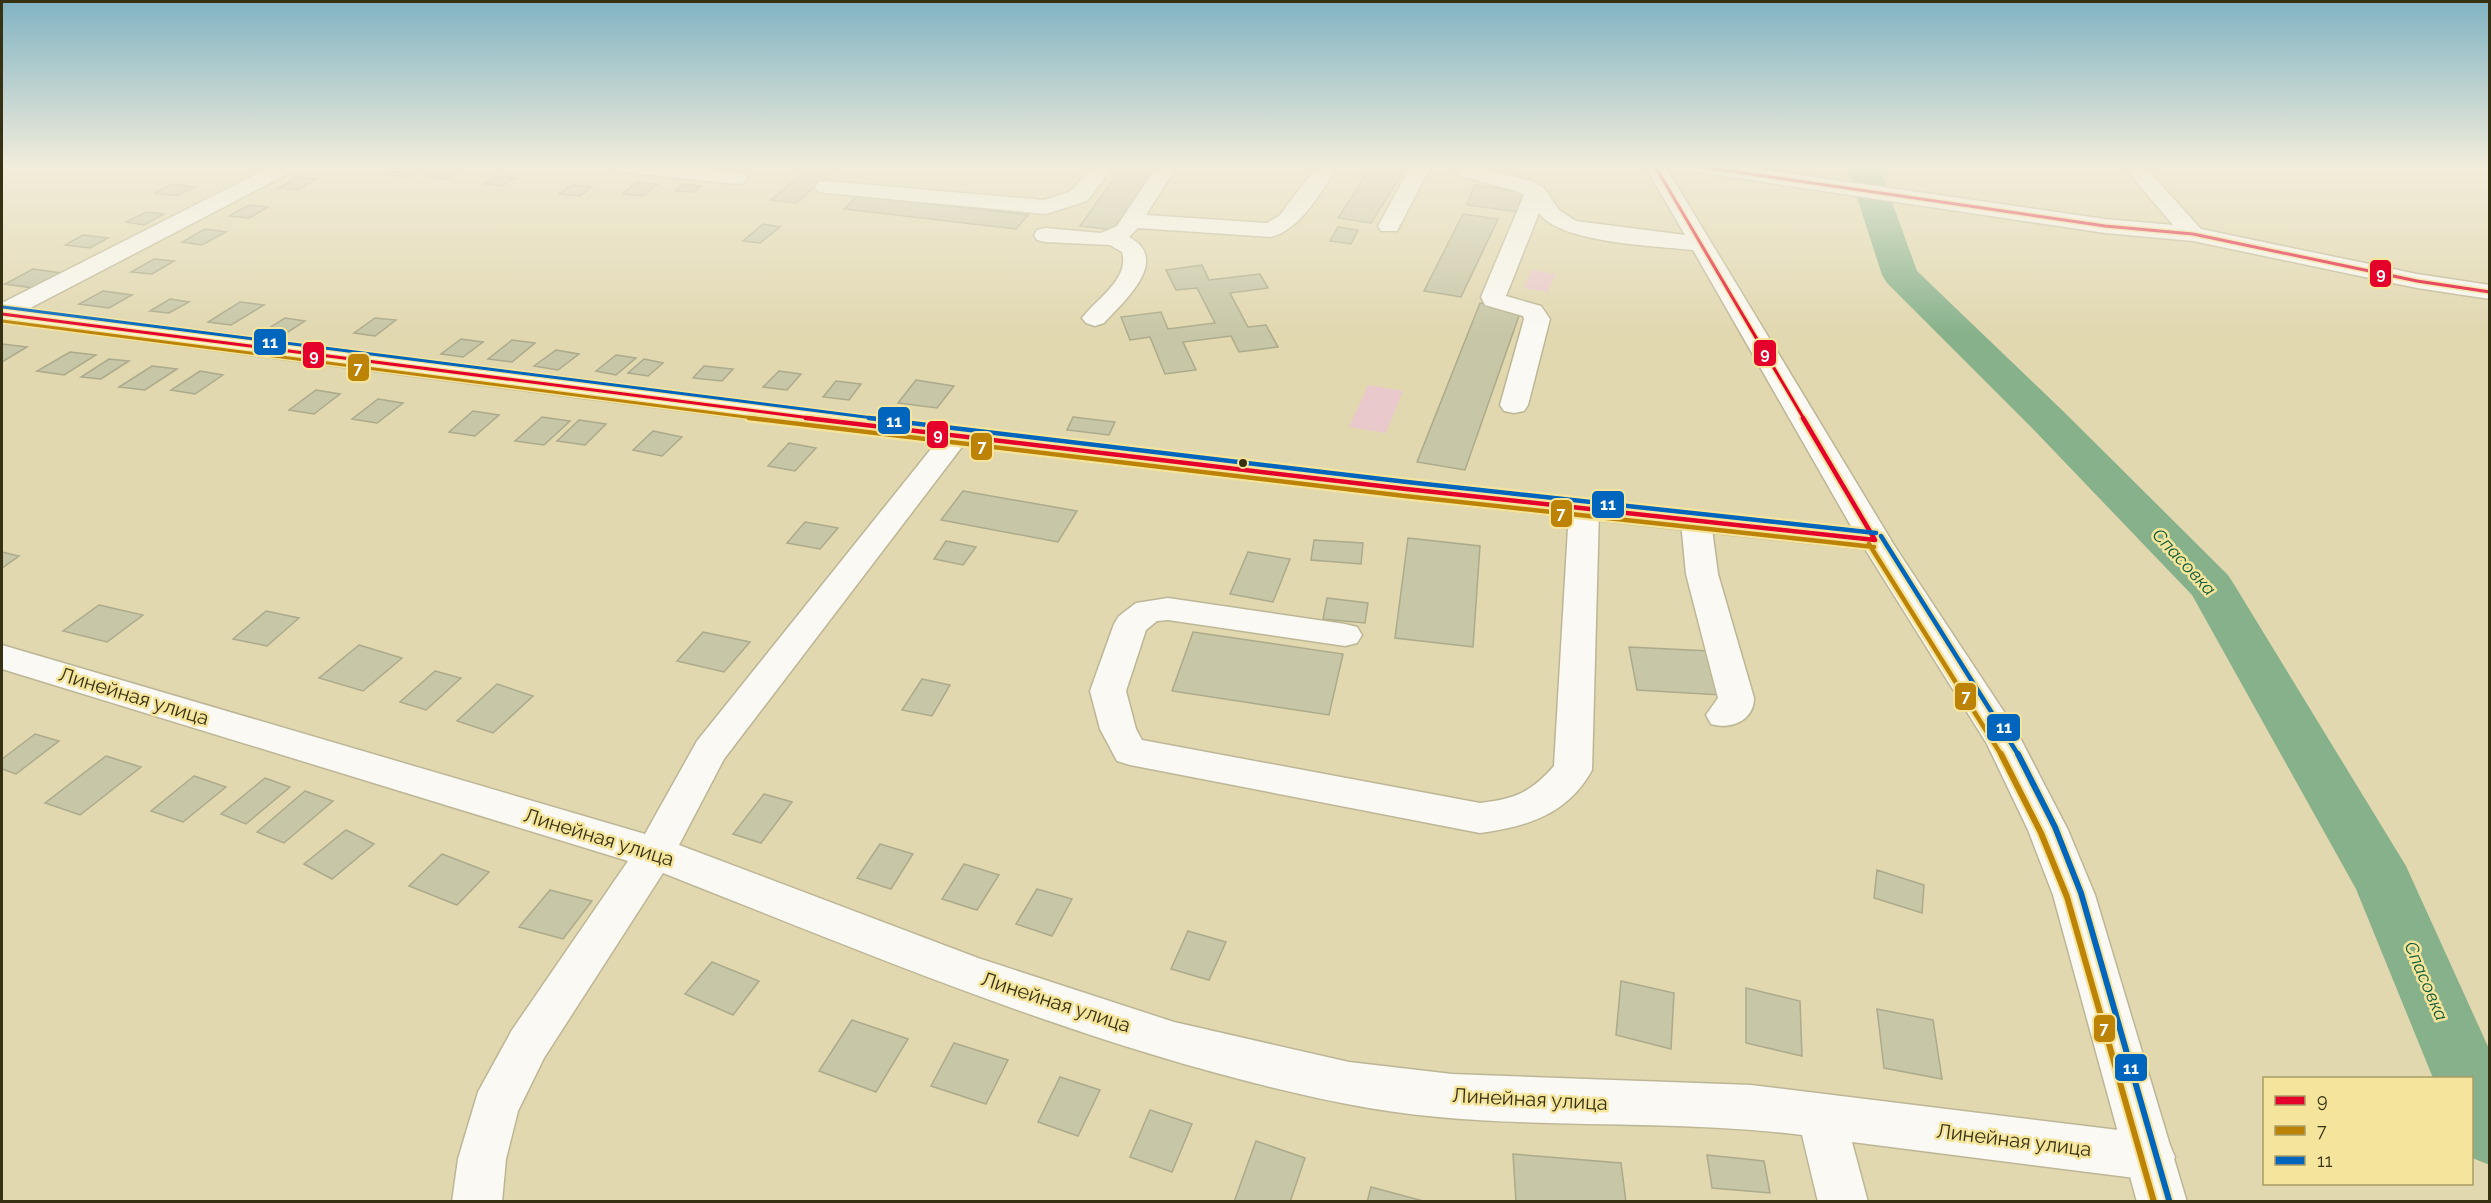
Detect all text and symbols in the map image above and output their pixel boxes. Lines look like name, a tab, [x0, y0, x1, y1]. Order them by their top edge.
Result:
line badge: 9	[2369, 259, 2392, 288]
text: 9	[2376, 264, 2386, 283]
line badge: 11	[253, 328, 287, 356]
text: 11	[262, 333, 278, 352]
line badge: 9	[1753, 339, 1777, 367]
line badge: 9	[302, 341, 325, 369]
text: 9	[1760, 344, 1770, 363]
text: 9	[309, 346, 319, 365]
line badge: 7	[347, 353, 370, 382]
text: 7	[354, 359, 363, 378]
line badge: 11	[877, 406, 911, 435]
text: 11	[886, 412, 902, 431]
line badge: 9	[926, 420, 949, 449]
text: 9	[933, 425, 943, 444]
line badge: 7	[970, 432, 993, 461]
text: 7	[978, 437, 987, 456]
unlabelled marker	[1237, 457, 1249, 469]
line badge: 11	[1591, 490, 1625, 519]
text: 11	[1600, 495, 1616, 514]
line badge: 7	[1550, 499, 1573, 528]
text: 7	[1557, 504, 1566, 523]
water label: Спасовка	[2148, 524, 2221, 600]
street label: Линейная улица	[56, 662, 212, 730]
line badge: 7	[1954, 682, 1977, 711]
text: 7	[1962, 687, 1971, 706]
line badge: 11	[1986, 713, 2021, 742]
text: 11	[1996, 718, 2012, 737]
street label: Линейная улица	[521, 803, 677, 871]
water label: Спасовка	[2400, 938, 2453, 1024]
street label: Линейная улица	[978, 967, 1134, 1037]
line badge: 7	[2093, 1014, 2116, 1043]
text: 7	[2100, 1019, 2109, 1038]
line badge: 11	[2114, 1053, 2148, 1082]
text: 11	[2123, 1059, 2139, 1078]
legend	[2263, 1077, 2473, 1185]
street label: Линейная улица	[1452, 1083, 1608, 1115]
text: 9	[2317, 1090, 2328, 1111]
street label: Линейная улица	[1935, 1119, 2093, 1161]
text: 7	[2317, 1120, 2327, 1141]
text: 11	[2317, 1150, 2333, 1171]

